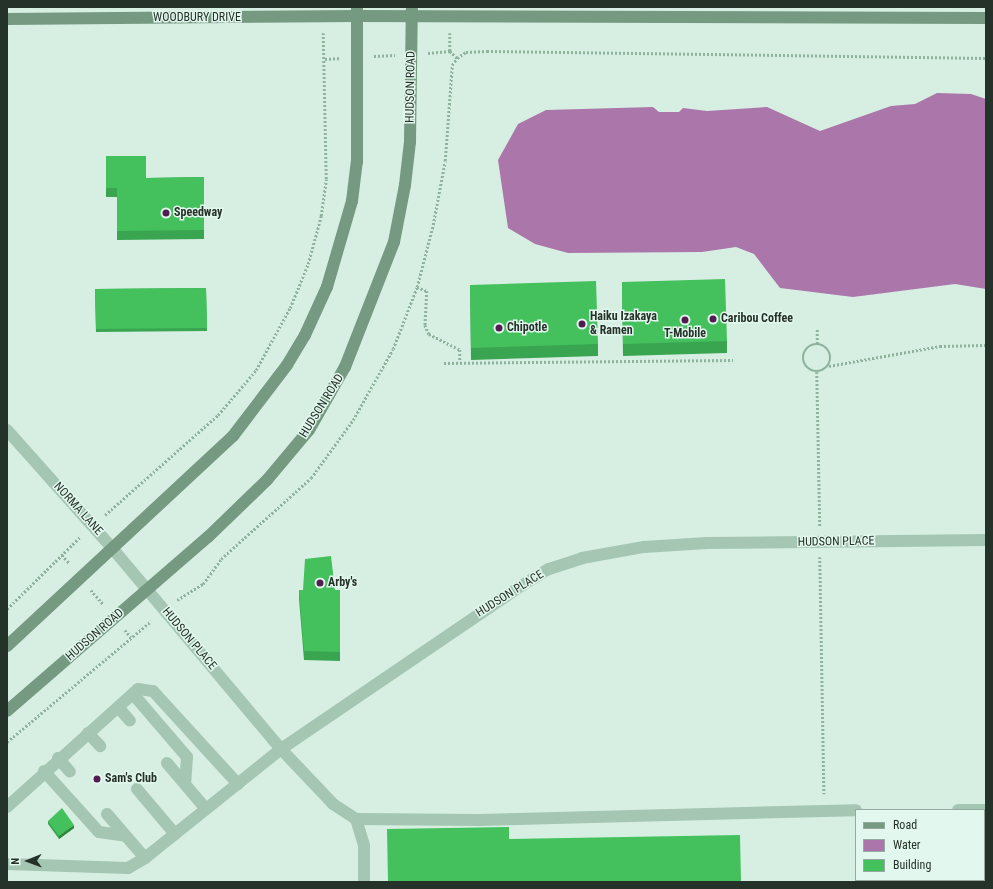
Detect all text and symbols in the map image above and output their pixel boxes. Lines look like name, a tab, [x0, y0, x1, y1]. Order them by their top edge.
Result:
street label: WOODBURY DRIVE	[153, 11, 241, 25]
street label: HUDSON ROAD	[403, 51, 419, 123]
place label: Speedway	[174, 206, 222, 220]
marker: Speedway	[161, 208, 171, 218]
place label: Haiku Izakaya & Ramen	[590, 310, 657, 338]
place label: Caribou Coffee	[721, 312, 793, 326]
marker: Caribou Coffee	[708, 314, 718, 324]
marker: T-Mobile	[680, 315, 690, 325]
marker: Haiku Izakaya & Ramen	[577, 319, 587, 329]
place label: Chipotle	[507, 321, 547, 335]
marker: Chipotle	[494, 323, 504, 333]
place label: T-Mobile	[664, 327, 706, 341]
street label: HUDSON ROAD	[297, 372, 347, 440]
street label: NORMA LANE	[51, 480, 105, 538]
street label: HUDSON PLACE	[798, 534, 874, 550]
street label: HUDSON PLACE	[474, 568, 546, 620]
place label: Arby's	[328, 576, 357, 590]
marker: Arby's	[315, 578, 325, 588]
street label: HUDSON PLACE	[159, 605, 219, 673]
street label: HUDSON ROAD	[63, 606, 127, 664]
place label: Sam's Club	[105, 772, 157, 786]
marker: Sam's Club	[92, 774, 102, 784]
legend	[855, 809, 985, 881]
text: Road	[893, 818, 917, 832]
text: Water	[893, 838, 921, 852]
north arrow	[8, 841, 48, 881]
text: N	[9, 858, 22, 865]
text: Building	[893, 858, 931, 872]

